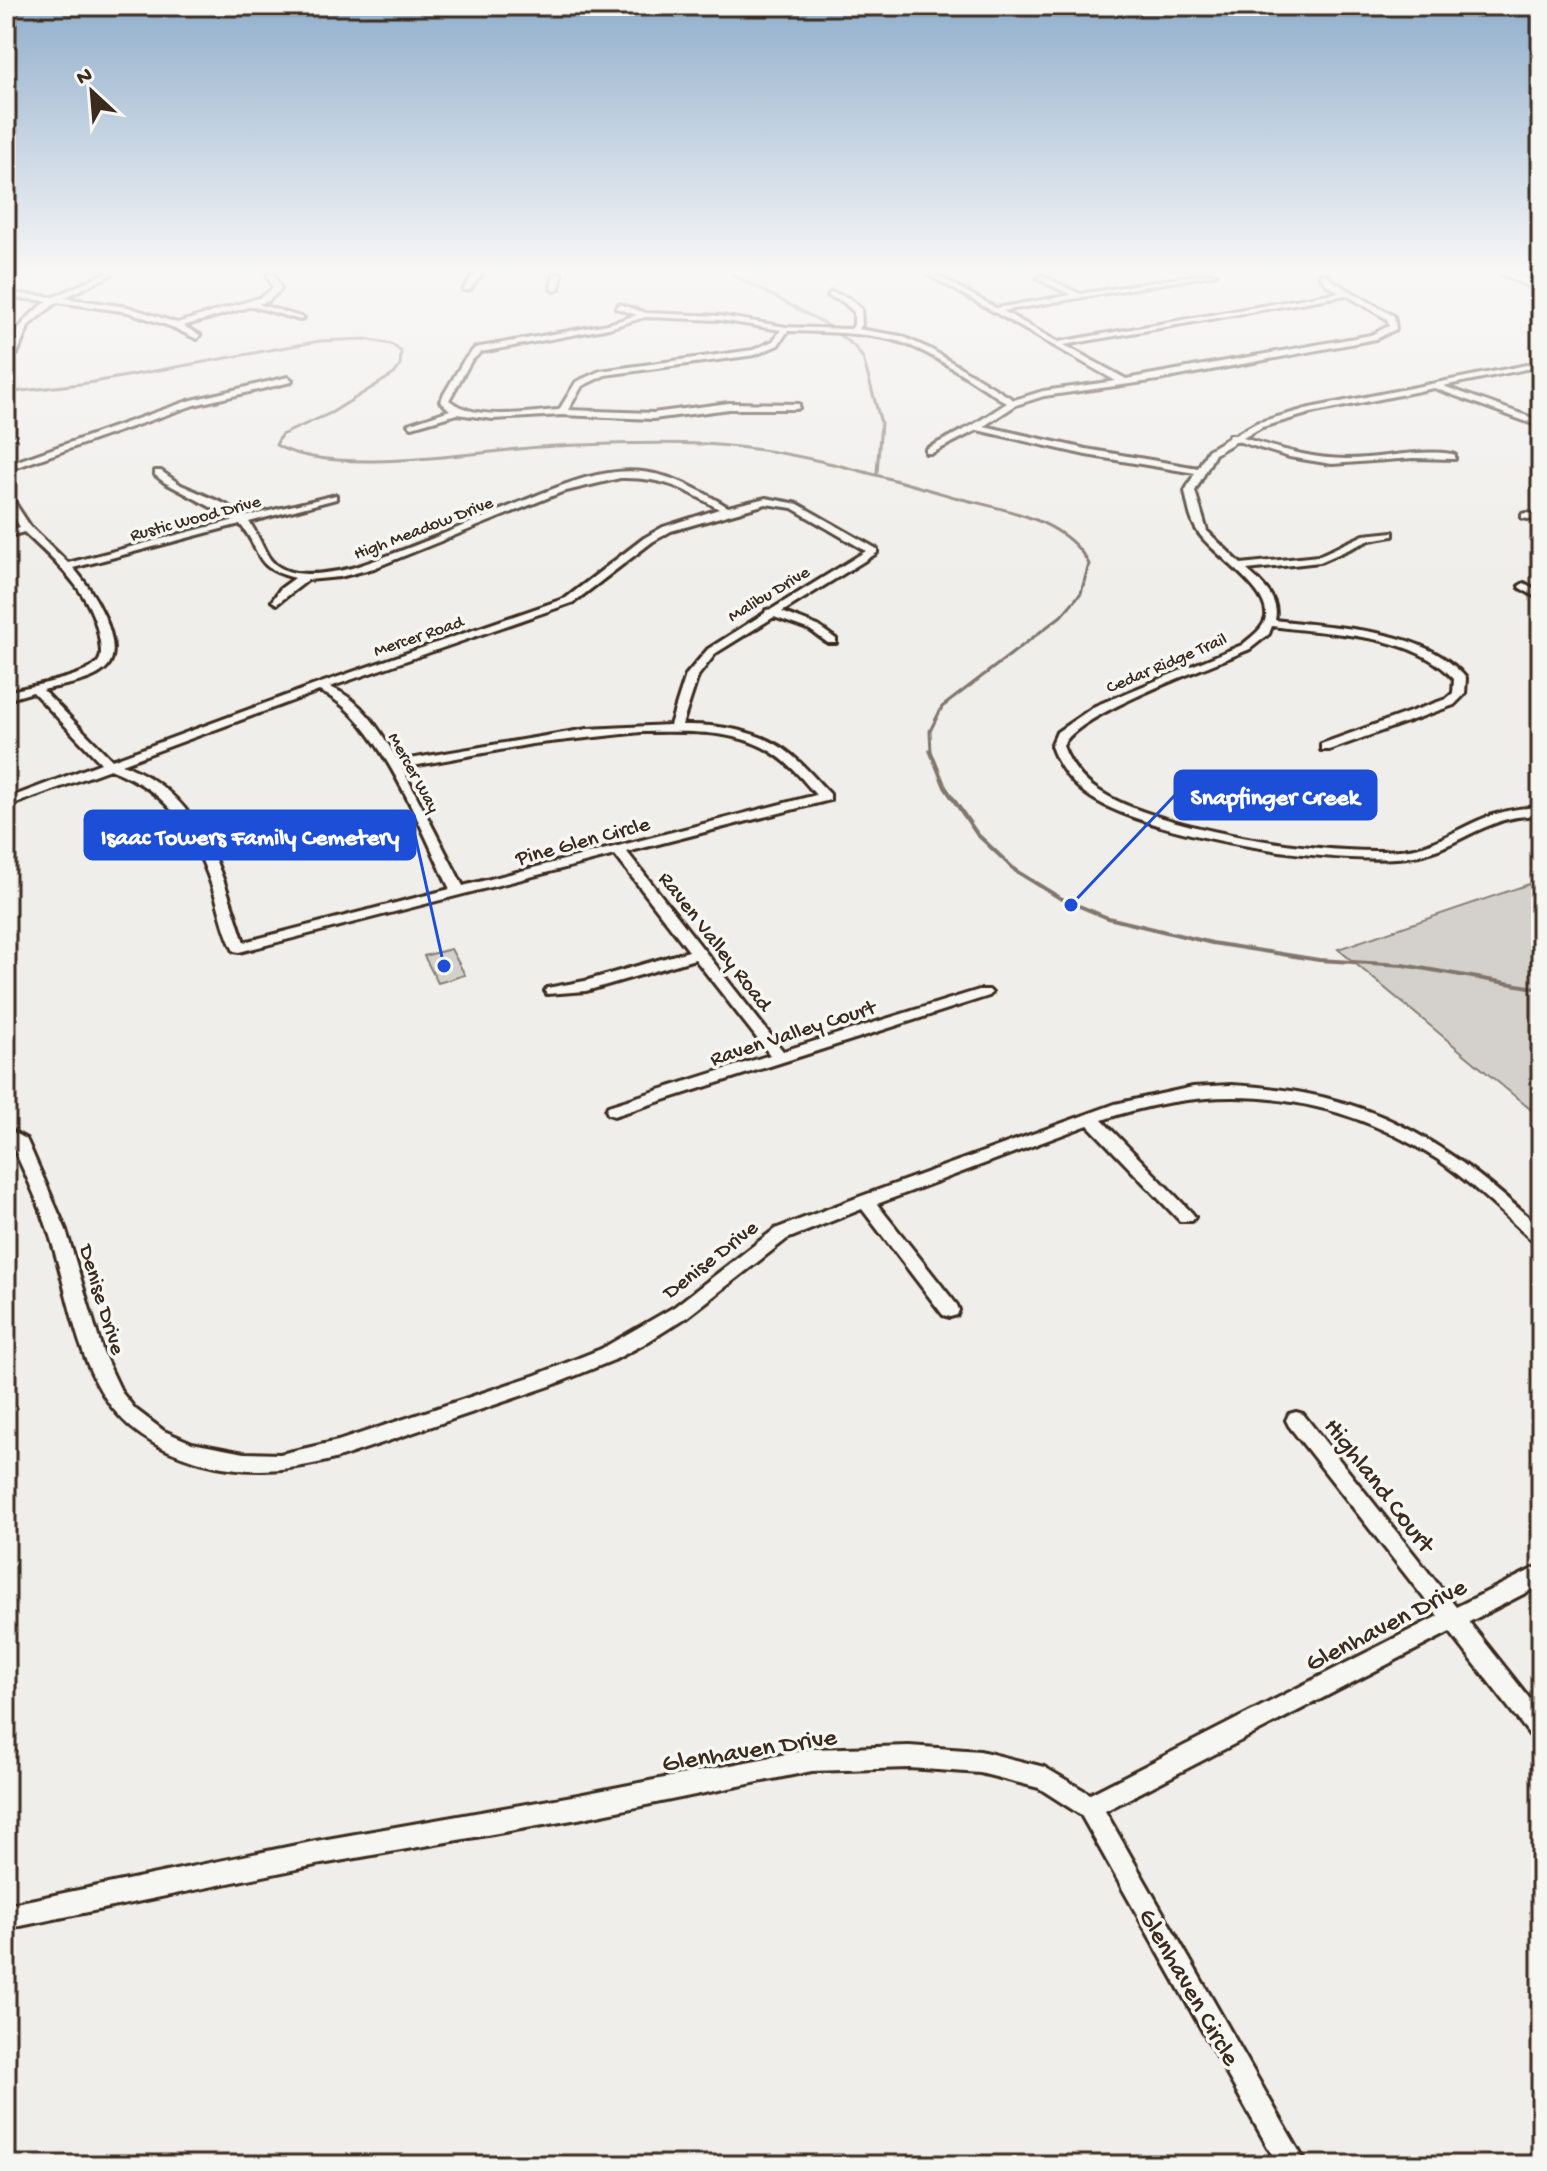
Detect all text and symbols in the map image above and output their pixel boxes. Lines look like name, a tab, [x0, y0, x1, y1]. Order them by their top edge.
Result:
north arrow	[52, 52, 132, 132]
text: N	[73, 63, 97, 92]
street label: Rustic Wood Drive	[128, 492, 264, 547]
street label: High Meadow Drive	[351, 493, 497, 566]
street label: Malibu Drive	[725, 562, 815, 628]
street label: Mercer Road	[371, 612, 468, 663]
street label: Cedar Ridge Trail	[1103, 629, 1231, 699]
street label: Mercer Way	[382, 729, 443, 817]
callout: Snapfinger Creek	[1175, 771, 1376, 819]
text: Snapfinger Creek	[1191, 785, 1363, 814]
callout: Isaac Towers Family Cemetery	[85, 811, 415, 859]
street label: Pine Glen Circle	[512, 812, 654, 874]
text: Isaac Towers Family Cemetery	[101, 825, 400, 854]
street label: Raven Valley Road	[651, 867, 778, 1019]
street label: Raven Valley Court	[707, 995, 881, 1074]
street label: Denise Drive	[657, 1216, 765, 1308]
street label: Denise Drive	[71, 1240, 129, 1359]
street label: Highland Court	[1315, 1413, 1441, 1562]
street label: Glenhaven Drive	[1301, 1573, 1473, 1681]
street label: Glenhaven Drive	[660, 1723, 840, 1782]
street label: Glenhaven Circle	[1130, 1904, 1245, 2073]

